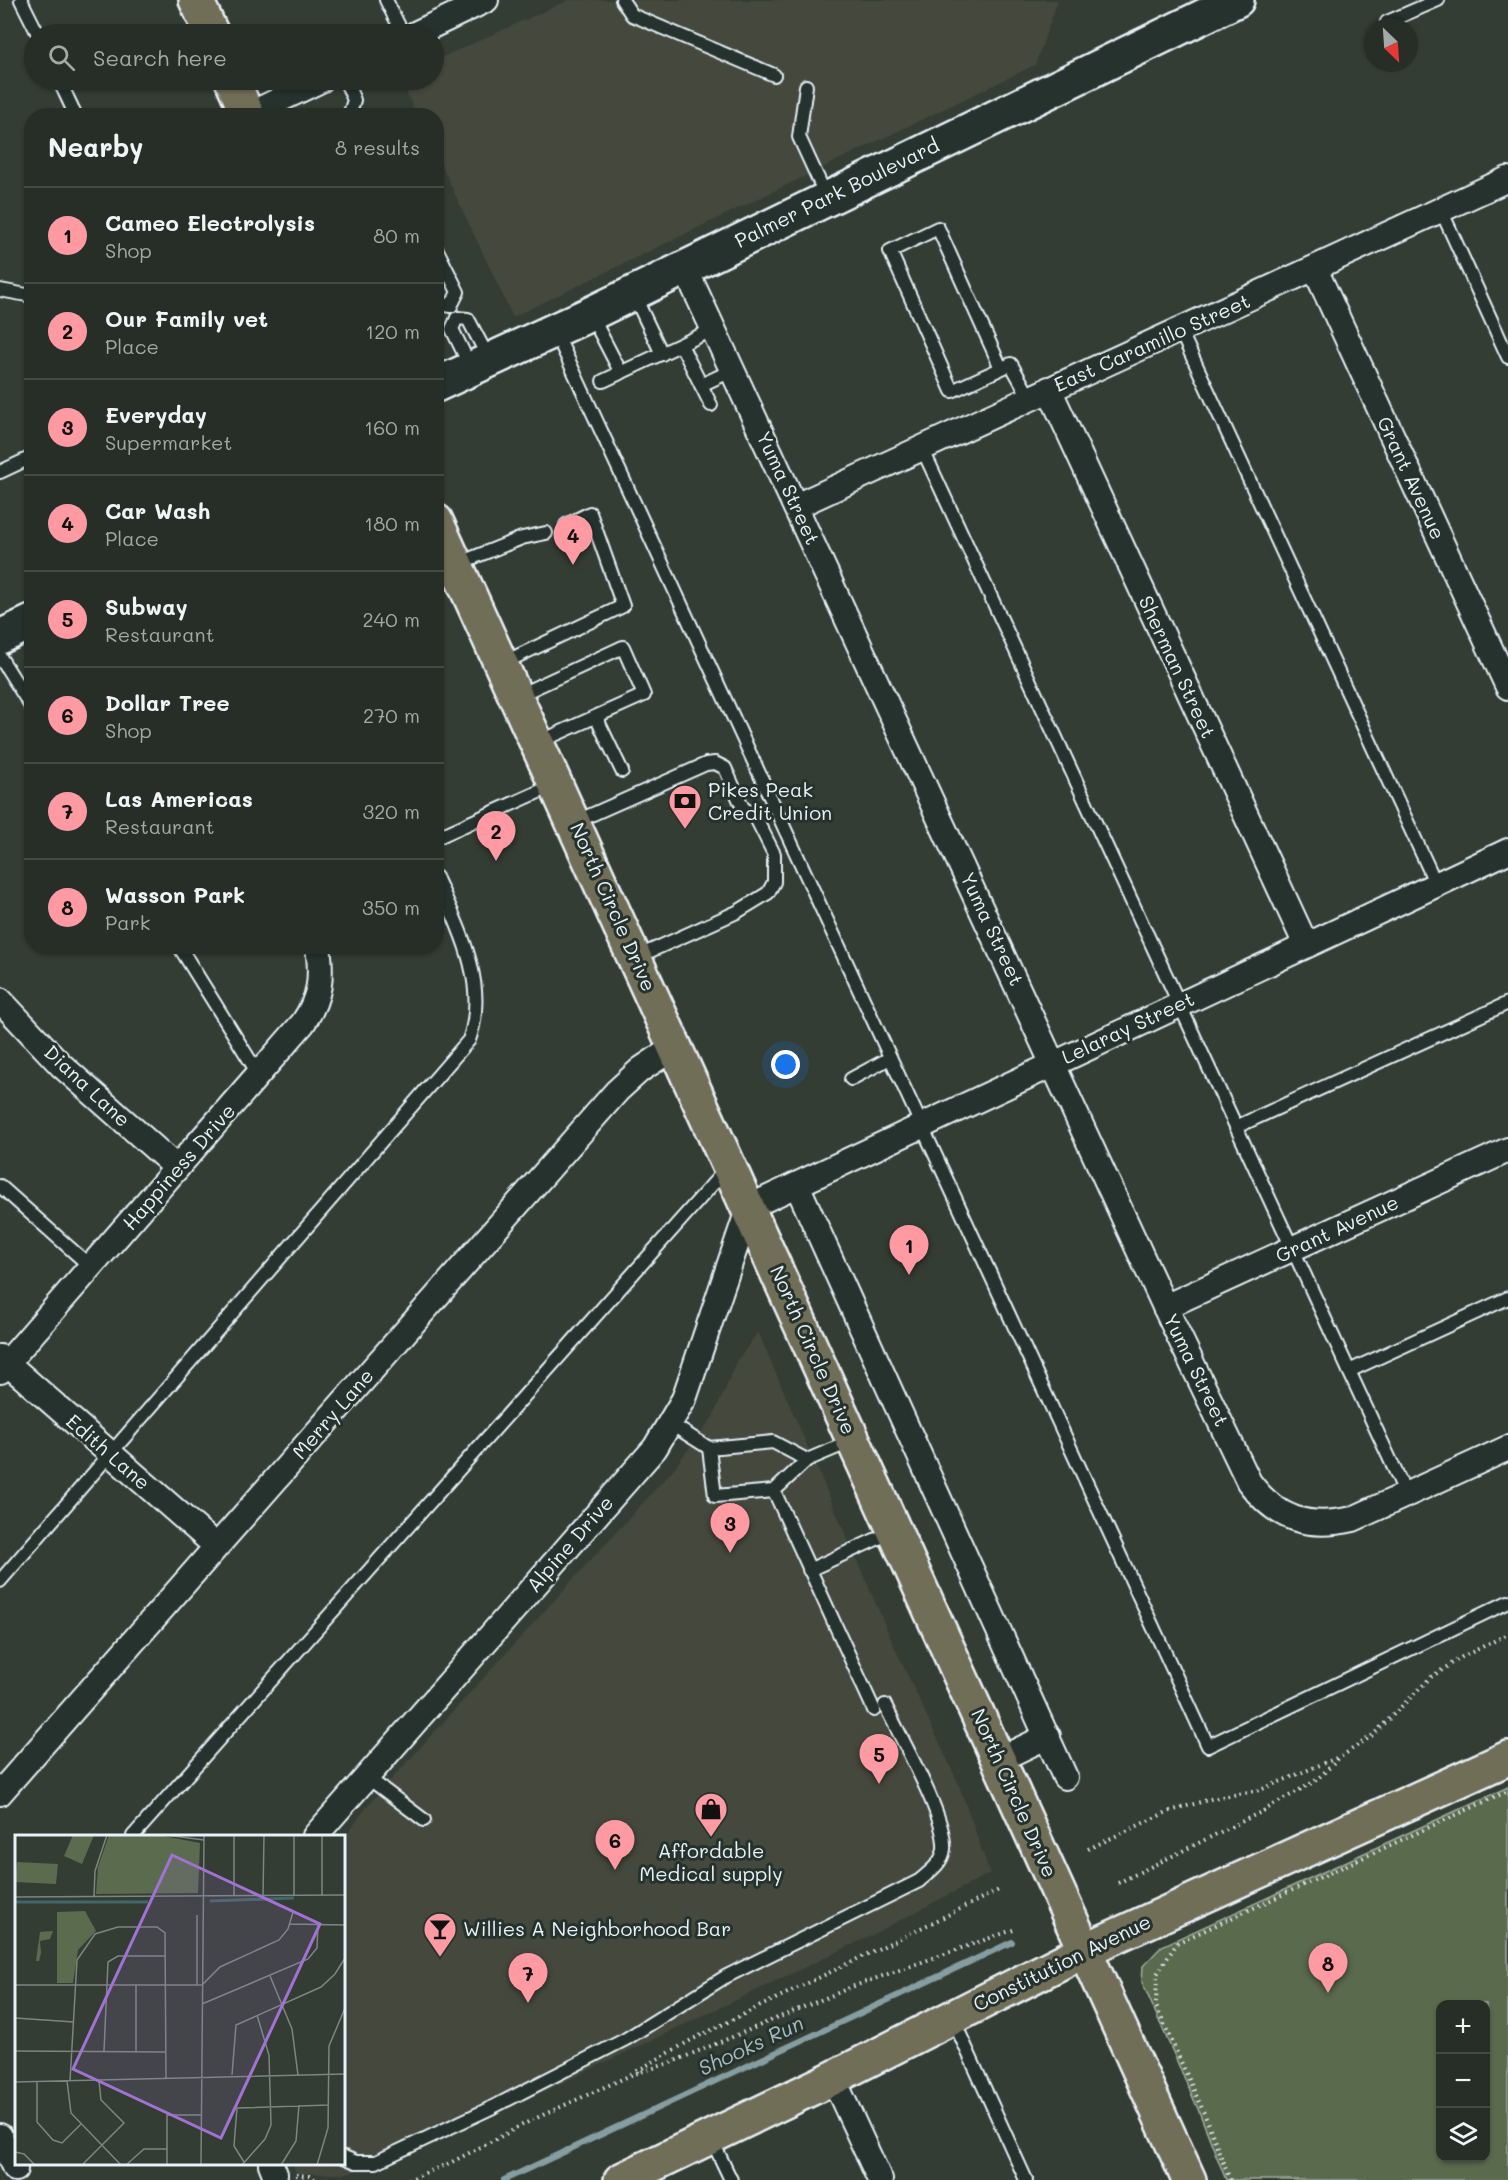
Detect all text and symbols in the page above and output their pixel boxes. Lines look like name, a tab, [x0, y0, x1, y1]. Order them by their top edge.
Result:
north arrow	[1364, 18, 1418, 72]
search box	[24, 24, 444, 90]
icon: search	[45, 41, 78, 74]
text: Search here	[93, 43, 227, 72]
text: Nearby	[48, 130, 143, 164]
street label: Palmer Park Boulevard	[730, 131, 943, 253]
text: 8 results	[335, 134, 420, 160]
text: Cameo Electrolysis	[105, 208, 315, 237]
text: 1	[63, 222, 72, 248]
text: 80 m	[373, 222, 420, 248]
text: Shop	[105, 237, 152, 263]
street label: East Caramillo Street	[1049, 287, 1254, 397]
text: Our Family vet	[105, 304, 268, 333]
text: 2	[62, 318, 73, 344]
text: 120 m	[365, 318, 420, 344]
text: Place	[105, 333, 159, 359]
text: Everyday	[105, 400, 207, 429]
street label: Grant Avenue	[1372, 412, 1452, 543]
text: 3	[62, 414, 74, 440]
text: 160 m	[364, 414, 420, 440]
street label: Yuma Street	[751, 427, 827, 549]
text: Supermarket	[105, 429, 232, 455]
text: Car Wash	[105, 496, 210, 525]
text: 4	[61, 510, 74, 536]
text: 180 m	[364, 510, 420, 536]
pin: 4	[554, 516, 592, 565]
text: Place	[105, 525, 159, 551]
street label: Sherman Street	[1133, 591, 1222, 742]
text: Subway	[105, 592, 188, 621]
text: 5	[62, 606, 73, 632]
text: 240 m	[362, 606, 420, 632]
text: Restaurant	[105, 621, 215, 647]
text: Dollar Tree	[105, 688, 230, 717]
text: 6	[61, 702, 74, 728]
text: 270 m	[363, 702, 420, 728]
text: Shop	[105, 717, 152, 743]
place label: Pikes Peak Credit Union	[708, 776, 832, 825]
bank icon: Pikes Peak Credit Union	[667, 783, 703, 830]
text: Las Americas	[105, 784, 253, 813]
text: 7	[62, 798, 73, 824]
text: 320 m	[362, 798, 420, 824]
pin: 2	[476, 812, 516, 861]
text: Restaurant	[105, 813, 215, 839]
street label: North Circle Drive	[565, 818, 663, 995]
street label: Yuma Street	[955, 868, 1031, 990]
text: Wasson Park	[105, 880, 245, 909]
text: 8	[61, 894, 74, 920]
text: 350 m	[362, 894, 420, 920]
text: Park	[105, 909, 150, 935]
street label: Lelaray Street	[1057, 985, 1198, 1069]
street label: Diana Lane	[39, 1039, 136, 1132]
your location	[771, 1050, 800, 1079]
street label: Happiness Drive	[116, 1098, 240, 1235]
street label: Grant Avenue	[1271, 1188, 1402, 1268]
pin: 1	[890, 1226, 928, 1275]
street label: North Circle Drive	[765, 1261, 863, 1438]
street label: Yuma Street	[1158, 1309, 1235, 1430]
street label: Merry Lane	[286, 1363, 379, 1464]
street label: Edith Lane	[61, 1408, 156, 1495]
street label: Alpine Drive	[520, 1490, 618, 1597]
pin: 3	[710, 1504, 750, 1553]
street label: North Circle Drive	[966, 1704, 1064, 1881]
pin: 5	[860, 1734, 898, 1784]
shop icon: Affordable Medical supply	[693, 1791, 729, 1838]
pin: 6	[596, 1820, 634, 1870]
inset map	[15, 1835, 345, 2165]
place label: Affordable Medical supply	[639, 1837, 783, 1886]
street label: Constitution Avenue	[968, 1908, 1155, 2017]
bar icon: Willies A Neighborhood Bar	[422, 1911, 458, 1958]
place label: Willies A Neighborhood Bar	[463, 1915, 731, 1941]
pin: 8	[1308, 1944, 1348, 1993]
pin: 7	[508, 1954, 548, 2003]
map controls	[1436, 2000, 1490, 2162]
button: +	[1436, 2000, 1490, 2054]
water label: Shooks Run	[693, 2008, 807, 2081]
button: −	[1436, 2054, 1490, 2108]
button: layers	[1436, 2108, 1490, 2162]

